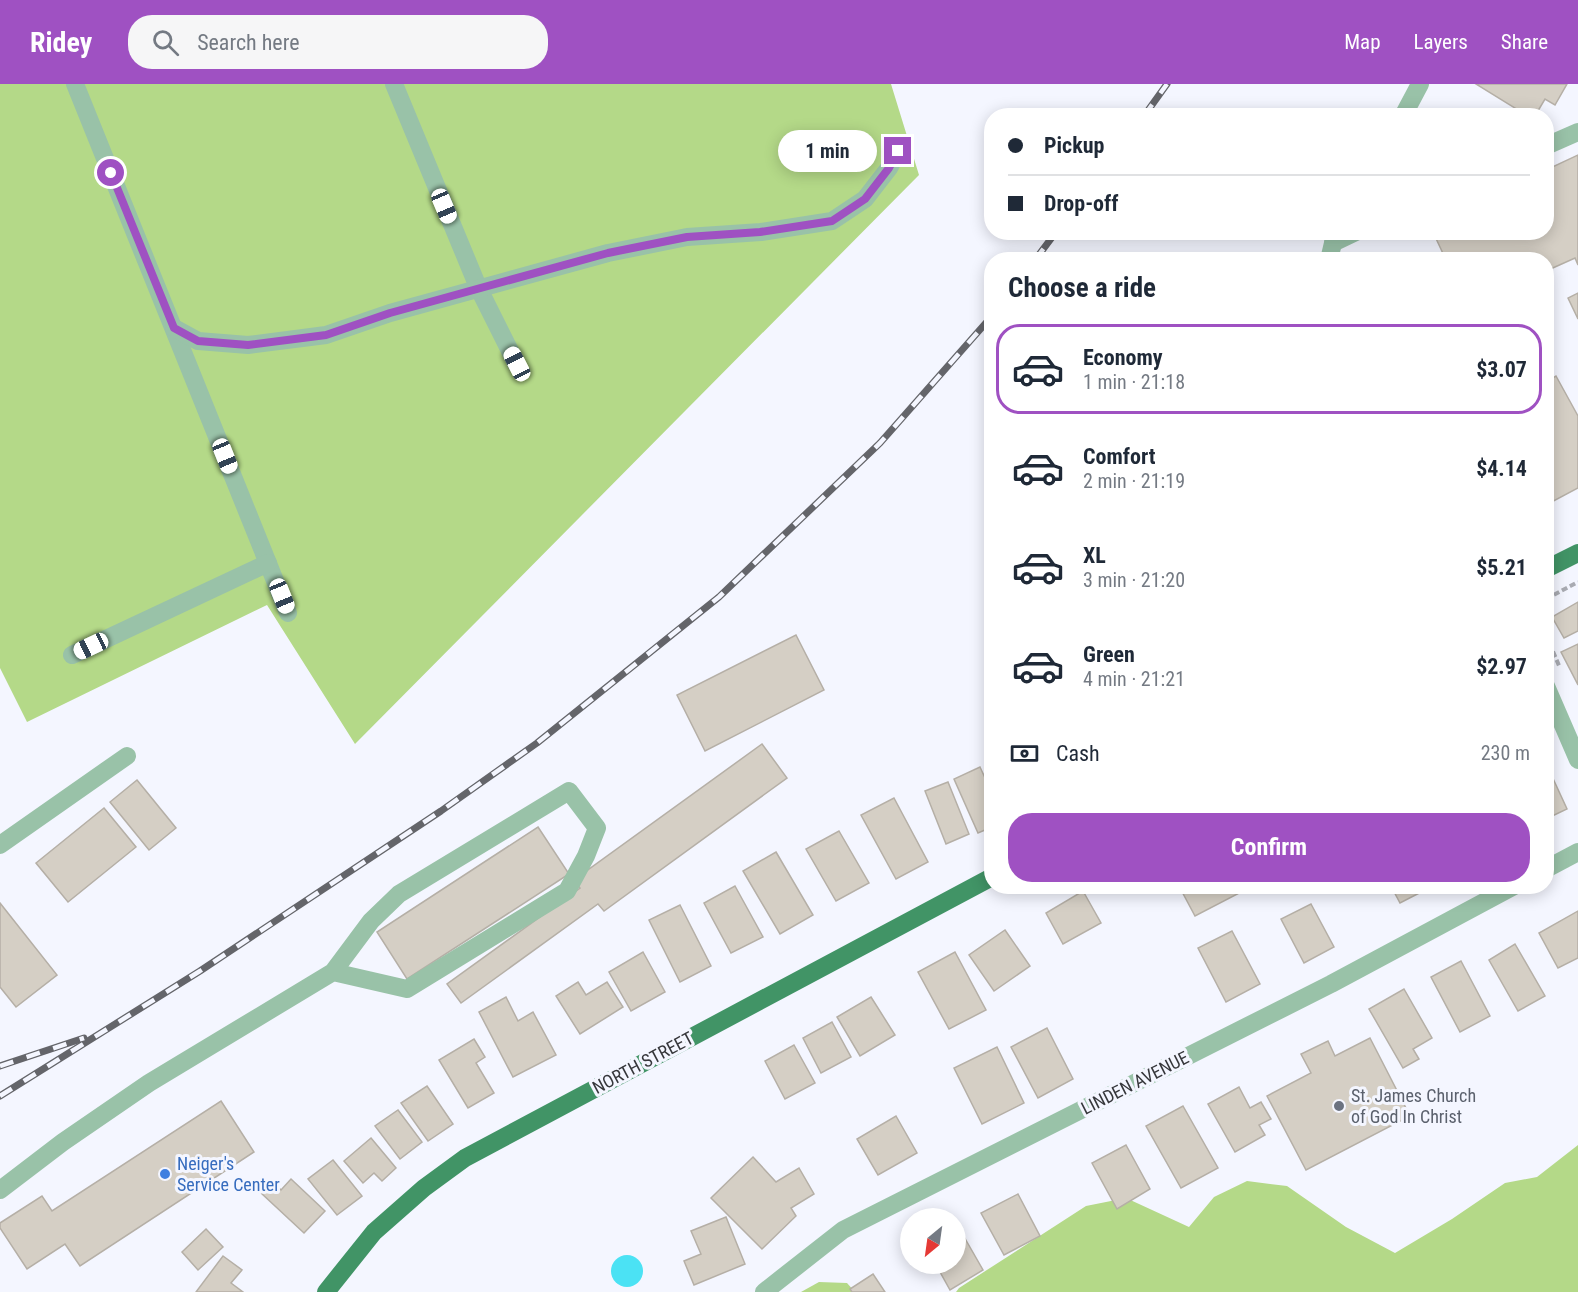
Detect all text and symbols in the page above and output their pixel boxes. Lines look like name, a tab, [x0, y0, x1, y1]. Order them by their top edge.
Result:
search box	[128, 15, 548, 69]
text: Ridey	[30, 26, 92, 59]
icon: search	[149, 26, 182, 59]
text: Search here	[197, 30, 299, 55]
text: Map	[1344, 30, 1381, 54]
text: Layers	[1414, 30, 1468, 54]
text: Share	[1501, 30, 1548, 54]
callout: 1 min	[778, 130, 877, 172]
text: Pickup	[1044, 133, 1104, 158]
route end	[884, 137, 911, 164]
text: 1 min	[805, 139, 850, 163]
route start	[97, 159, 124, 186]
car	[429, 186, 459, 226]
text: Drop-off	[1044, 191, 1118, 216]
text: Choose a ride	[1008, 272, 1156, 304]
icon: car	[1011, 342, 1065, 396]
car	[501, 344, 533, 384]
text: Economy	[1083, 345, 1163, 370]
text: $3.07	[1476, 357, 1527, 382]
text: 1 min · 21:18	[1083, 370, 1185, 394]
car	[210, 436, 240, 476]
icon: car	[1011, 441, 1065, 495]
text: Comfort	[1083, 444, 1156, 469]
text: $4.14	[1476, 456, 1527, 481]
text: 2 min · 21:19	[1083, 469, 1185, 493]
icon: car	[1011, 540, 1065, 594]
text: XL	[1083, 543, 1106, 568]
text: $5.21	[1476, 555, 1527, 580]
text: 3 min · 21:20	[1083, 568, 1185, 592]
car	[267, 576, 297, 616]
car	[71, 630, 111, 662]
icon: car	[1011, 639, 1065, 693]
text: Green	[1083, 642, 1135, 667]
text: $2.97	[1476, 654, 1527, 679]
text: 4 min · 21:21	[1083, 667, 1185, 691]
icon: cash	[1008, 737, 1041, 770]
text: Cash	[1056, 741, 1100, 766]
text: 230 m	[1481, 741, 1530, 765]
button: Confirm	[1008, 813, 1530, 882]
street label: NORTH STREET	[589, 1027, 697, 1098]
street label: LINDEN AVENUE	[1078, 1046, 1192, 1119]
place label: St. James Church of God In Christ	[1351, 1085, 1476, 1127]
marker: St. James Church of God In Christ	[1332, 1099, 1346, 1113]
place label: Neiger's Service Center	[177, 1153, 280, 1195]
marker: Neiger's Service Center	[158, 1167, 172, 1181]
north arrow	[900, 1208, 966, 1274]
map controls	[900, 1208, 966, 1274]

